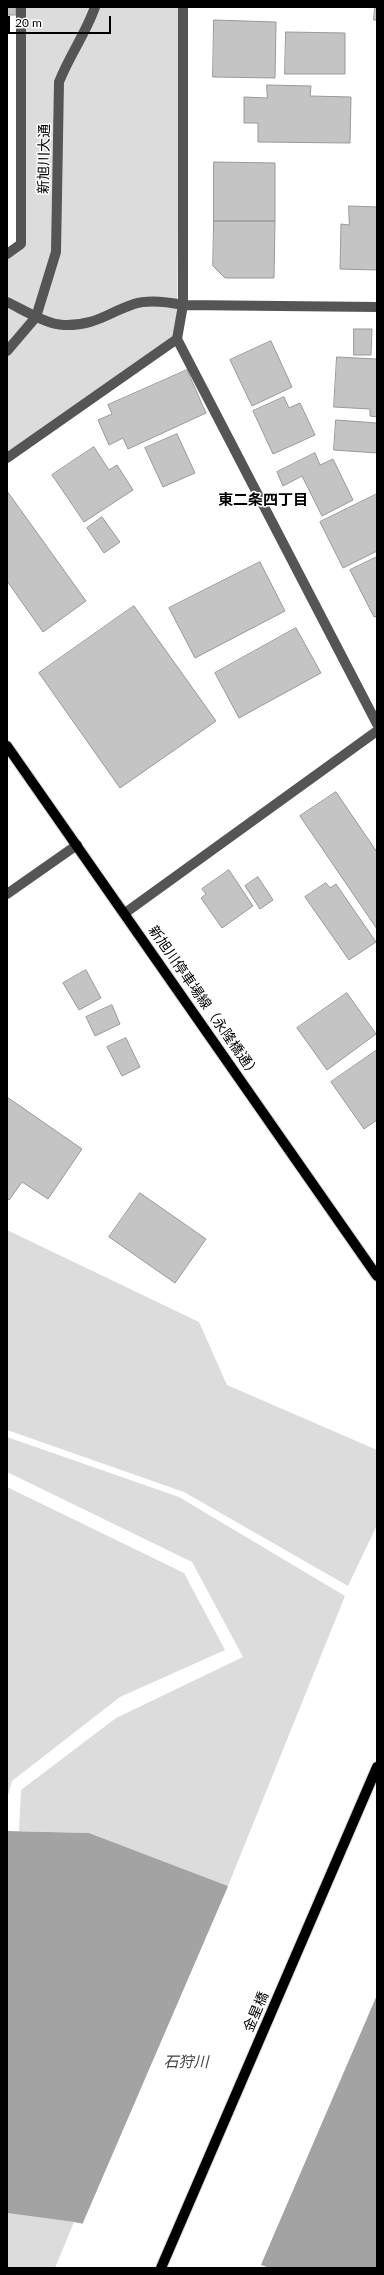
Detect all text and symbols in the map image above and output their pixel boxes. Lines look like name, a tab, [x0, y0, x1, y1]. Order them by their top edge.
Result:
scale bar	[10, 8, 113, 34]
text: 20 m	[15, 15, 42, 30]
street label: 新旭川大通	[35, 124, 53, 194]
district label: 東二条四丁目	[218, 491, 308, 509]
street label: 新旭川停車場線（永隆橋通）	[145, 923, 263, 1081]
street label: 金星橋	[240, 1989, 272, 2035]
water label: 石狩川	[164, 2053, 208, 2071]

